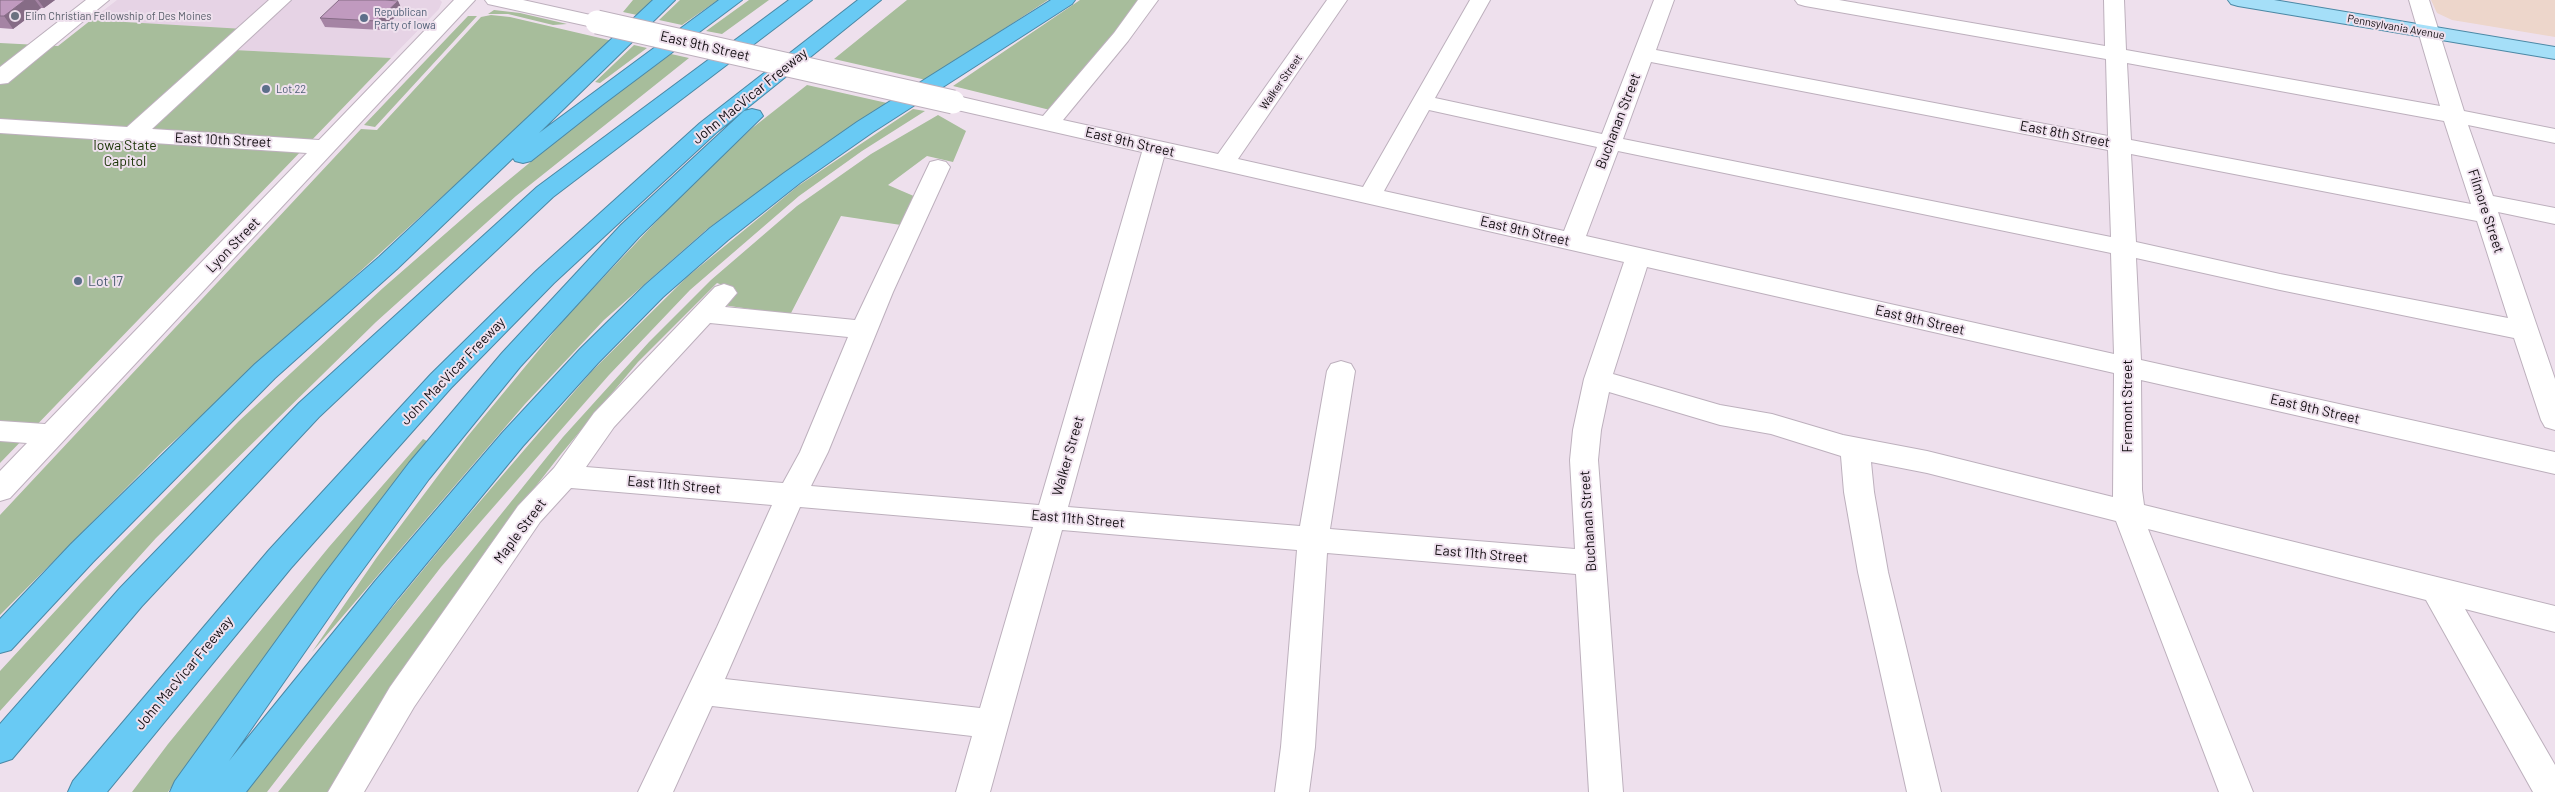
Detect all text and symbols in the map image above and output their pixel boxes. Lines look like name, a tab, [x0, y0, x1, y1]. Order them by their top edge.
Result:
place label: Republican Party of Iowa	[374, 5, 436, 31]
place label: Elim Christian Fellowship of Des Moines	[25, 9, 212, 23]
marker: Elim Christian Fellowship of Des Moines	[9, 10, 21, 22]
marker: Republican Party of Iowa	[358, 12, 370, 24]
street label: Pennsylvania Avenue	[2346, 12, 2446, 42]
street label: East 9th Street	[659, 28, 751, 64]
street label: John MacVicar Freeway	[689, 44, 811, 148]
street label: Walker Street	[1257, 52, 1305, 112]
street label: Buchanan Street	[1592, 71, 1644, 171]
place label: Lot 22	[276, 82, 306, 96]
marker: Lot 22	[260, 83, 272, 95]
street label: East 8th Street	[2019, 117, 2111, 151]
street label: East 9th Street	[1084, 124, 1176, 160]
street label: East 10th Street	[174, 129, 272, 151]
park label: Iowa State Capitol	[93, 137, 157, 170]
street label: Filmore Street	[2465, 167, 2507, 255]
street label: East 9th Street	[1479, 213, 1571, 249]
street label: Lyon Street	[203, 214, 263, 276]
place label: Lot 17	[88, 273, 123, 289]
marker: Lot 17	[72, 275, 84, 287]
street label: East 9th Street	[1874, 302, 1966, 338]
street label: John MacVicar Freeway	[397, 314, 509, 428]
street label: Fremont Street	[2119, 359, 2135, 453]
street label: East 9th Street	[2269, 391, 2361, 427]
street label: Walker Street	[1049, 414, 1087, 498]
street label: Buchanan Street	[1576, 470, 1600, 572]
street label: East 11th Street	[627, 473, 721, 497]
street label: Maple Street	[490, 495, 550, 567]
street label: East 11th Street	[1031, 507, 1125, 531]
street label: East 11th Street	[1434, 542, 1528, 566]
street label: John MacVicar Freeway	[132, 613, 236, 733]

